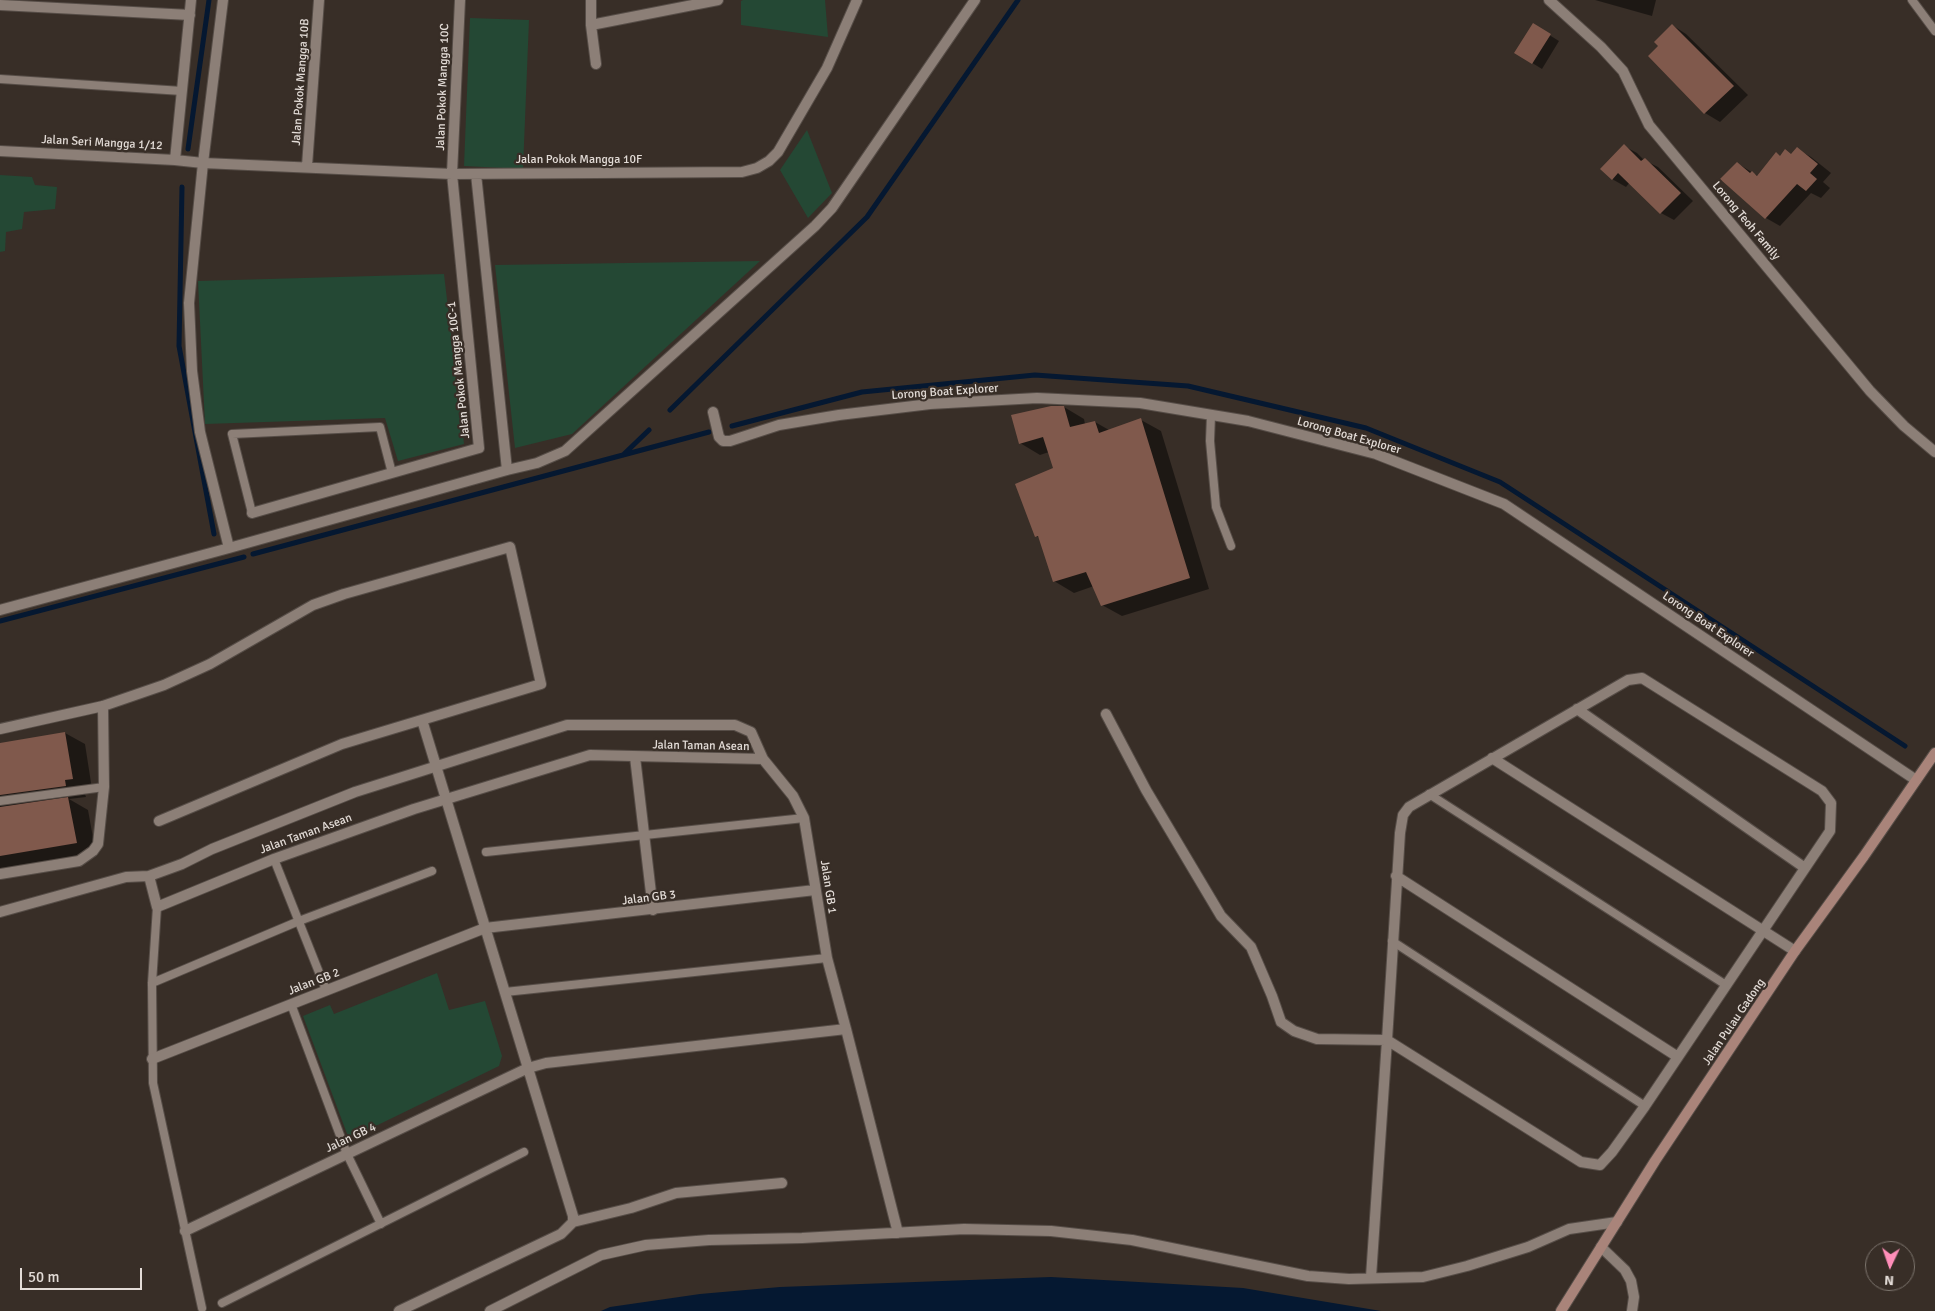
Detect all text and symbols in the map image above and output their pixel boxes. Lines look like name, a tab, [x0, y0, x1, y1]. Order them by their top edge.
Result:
street label: Jalan Pokok Mangga 10B	[289, 18, 313, 146]
street label: Jalan Pokok Mangga 10C	[434, 23, 452, 151]
street label: Jalan Seri Mangga 1/12	[41, 133, 163, 153]
street label: Jalan Pokok Mangga 10F	[516, 153, 642, 167]
street label: Lorong Teoh Family	[1709, 179, 1783, 263]
street label: Jalan Pokok Mangga 10C-1	[445, 301, 473, 439]
street label: Lorong Boat Explorer	[891, 381, 999, 403]
street label: Lorong Boat Explorer	[1295, 414, 1403, 458]
street label: Lorong Boat Explorer	[1659, 589, 1757, 661]
street label: Jalan Taman Asean	[652, 738, 750, 754]
street label: Jalan Taman Asean	[258, 811, 354, 857]
street label: Jalan GB 1	[817, 859, 839, 915]
street label: Jalan GB 3	[621, 888, 677, 908]
street label: Jalan GB 2	[286, 966, 342, 998]
street label: Jalan Pulau Gadong	[1700, 976, 1768, 1068]
street label: Jalan GB 4	[323, 1120, 379, 1156]
north arrow	[1865, 1241, 1915, 1291]
scale bar	[22, 1258, 145, 1290]
text: 50 m	[28, 1268, 59, 1286]
text: N	[1884, 1272, 1895, 1289]

